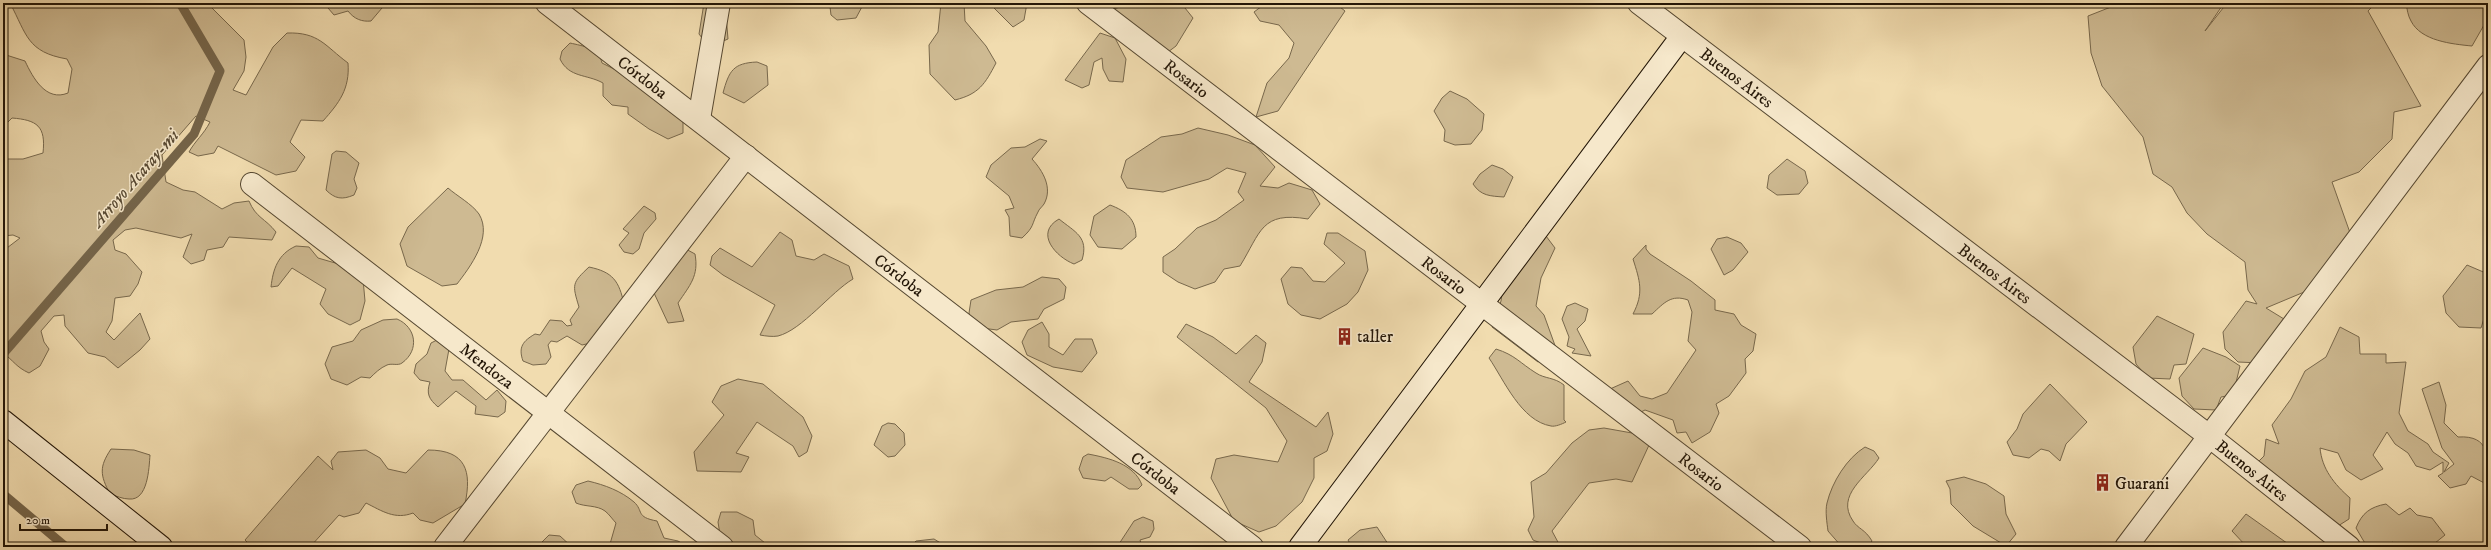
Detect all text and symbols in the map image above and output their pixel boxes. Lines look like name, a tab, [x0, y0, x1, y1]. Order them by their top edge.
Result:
street label: Buenos Aires	[1695, 43, 1778, 113]
street label: Córdoba	[613, 51, 672, 105]
street label: Rosario	[1159, 55, 1213, 103]
water label: Arroyo Acaray-mi	[86, 124, 185, 234]
street label: Buenos Aires	[1953, 239, 2036, 309]
street label: Córdoba	[869, 249, 929, 302]
street label: Rosario	[1416, 251, 1470, 300]
building icon: taller	[1334, 326, 1354, 346]
place label: taller	[1357, 326, 1394, 348]
street label: Mendoza	[455, 339, 519, 395]
street label: Buenos Aires	[2211, 435, 2293, 507]
street label: Córdoba	[1126, 447, 1185, 500]
street label: Rosario	[1674, 448, 1728, 497]
building icon: Guarani	[2092, 473, 2112, 493]
place label: Guarani	[2115, 473, 2169, 495]
scale bar	[20, 506, 107, 532]
text: 20 m	[26, 513, 50, 528]

